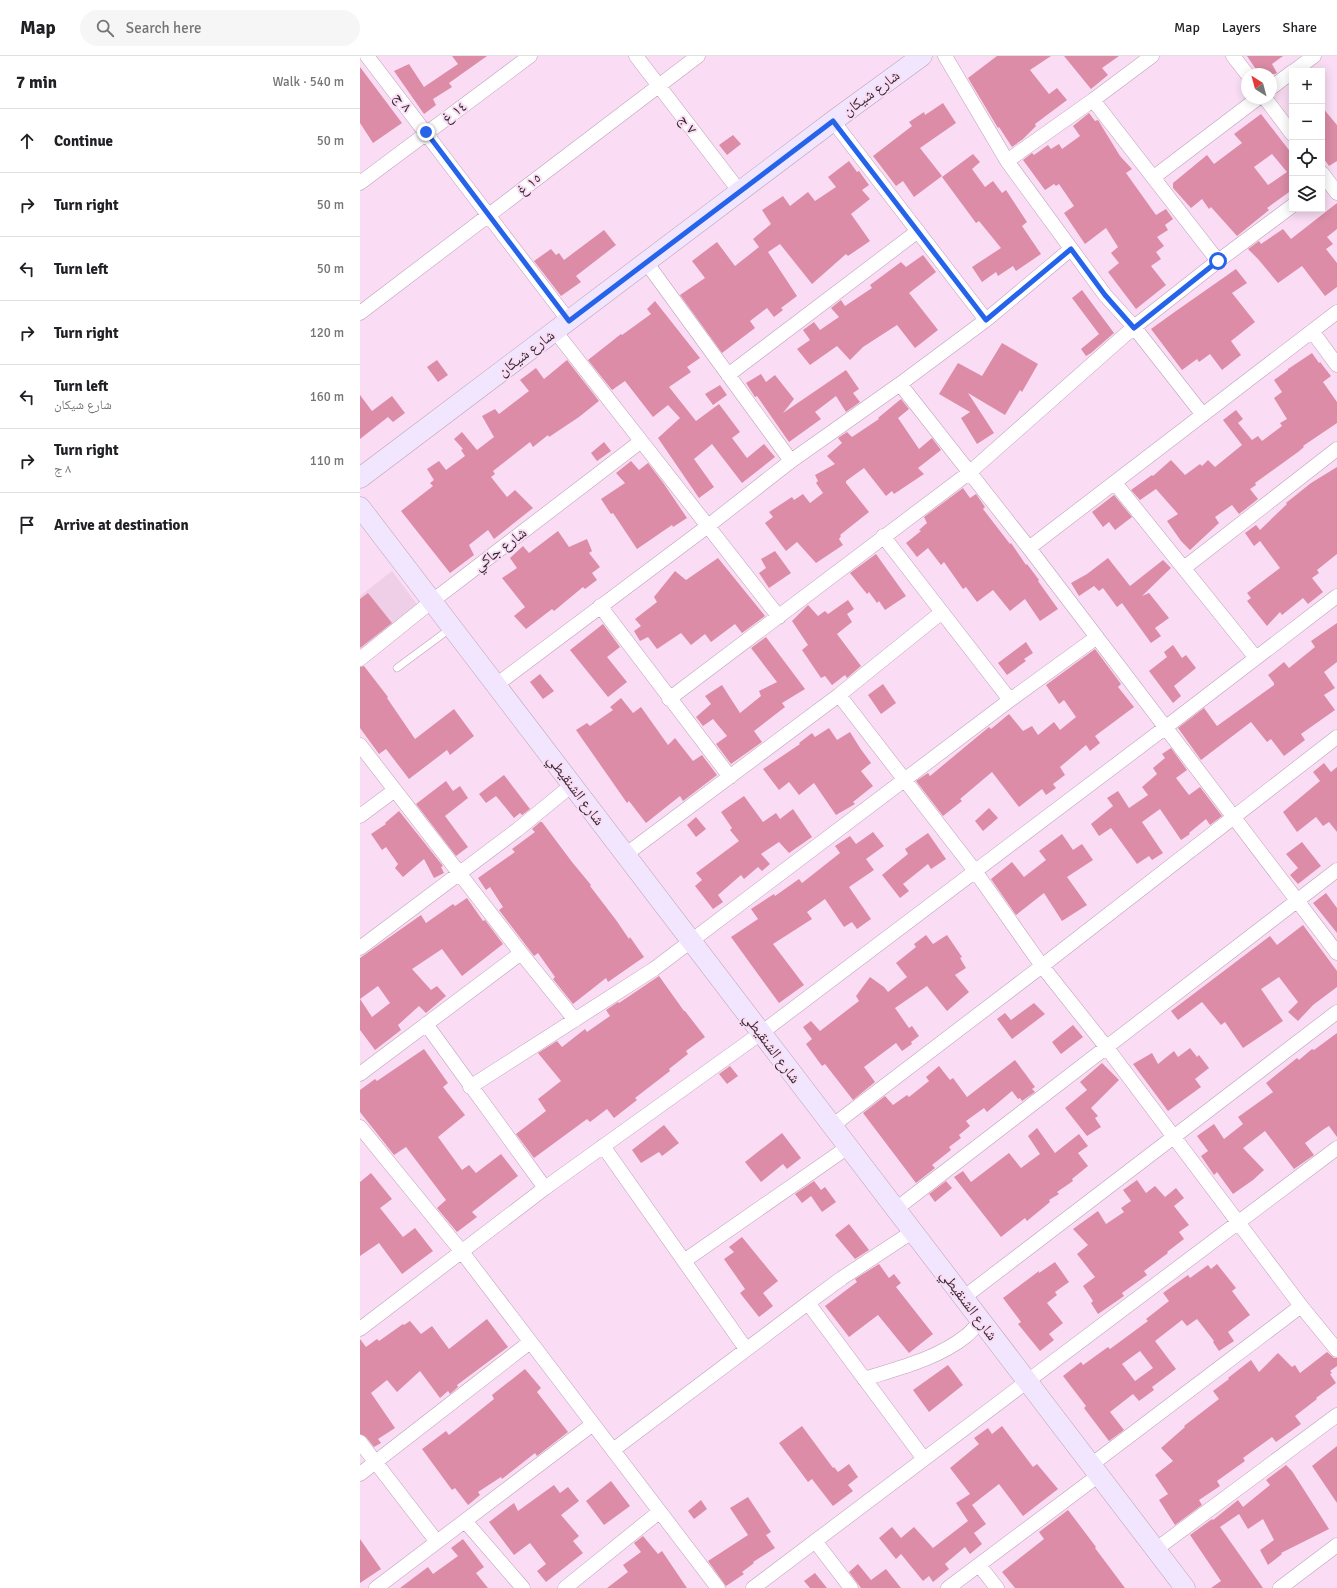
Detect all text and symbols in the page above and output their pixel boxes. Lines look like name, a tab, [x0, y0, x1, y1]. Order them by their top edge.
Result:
search box	[80, 10, 360, 46]
text: Map	[20, 16, 56, 40]
icon: search	[94, 17, 116, 39]
text: Search here	[126, 19, 201, 37]
text: Map	[1174, 19, 1200, 36]
text: Layers	[1222, 19, 1261, 36]
text: Share	[1283, 19, 1317, 36]
street label: شارع شيكان	[839, 66, 904, 121]
north arrow	[1241, 68, 1277, 104]
map controls	[1289, 68, 1325, 212]
button: +	[1289, 68, 1325, 104]
text: 7 min	[16, 72, 57, 93]
text: Walk · 540 m	[273, 74, 344, 90]
street label: ٨ ج	[389, 89, 416, 116]
street label: ١٤ غ	[438, 97, 471, 128]
button: −	[1289, 104, 1325, 140]
street label: ٧ ج	[674, 111, 701, 138]
route end	[417, 123, 435, 141]
icon: ahead	[16, 130, 38, 152]
text: Continue	[54, 132, 113, 150]
text: 50 m	[317, 133, 344, 149]
button: locate	[1289, 140, 1325, 176]
street label: ١٥ غ	[513, 169, 545, 200]
button: layers	[1289, 176, 1325, 212]
icon: right	[16, 194, 38, 216]
text: Turn right	[54, 196, 119, 214]
text: 50 m	[317, 197, 344, 213]
route start	[1209, 252, 1227, 270]
icon: left	[16, 258, 38, 280]
text: Turn left	[54, 260, 108, 278]
text: 50 m	[317, 261, 344, 277]
icon: right	[16, 322, 38, 344]
text: Turn right	[54, 324, 119, 342]
text: 120 m	[310, 325, 344, 341]
street label: شارع شيكان	[494, 326, 559, 381]
text: Turn left	[54, 377, 108, 395]
icon: left	[16, 386, 38, 408]
text: 160 m	[310, 389, 344, 405]
text: شارع شيكان	[54, 397, 112, 413]
text: Turn right	[54, 441, 119, 459]
icon: right	[16, 450, 38, 472]
text: 110 m	[310, 453, 344, 469]
text: ٨ ج	[54, 461, 71, 477]
icon: arrive	[16, 514, 38, 536]
text: Arrive at destination	[54, 516, 189, 534]
street label: شارع جاكي	[470, 523, 532, 577]
street label: شارع الشنقيطي	[541, 751, 608, 831]
street label: شارع الشنقيطي	[737, 1009, 804, 1089]
street label: شارع الشنقيطي	[934, 1266, 1001, 1346]

